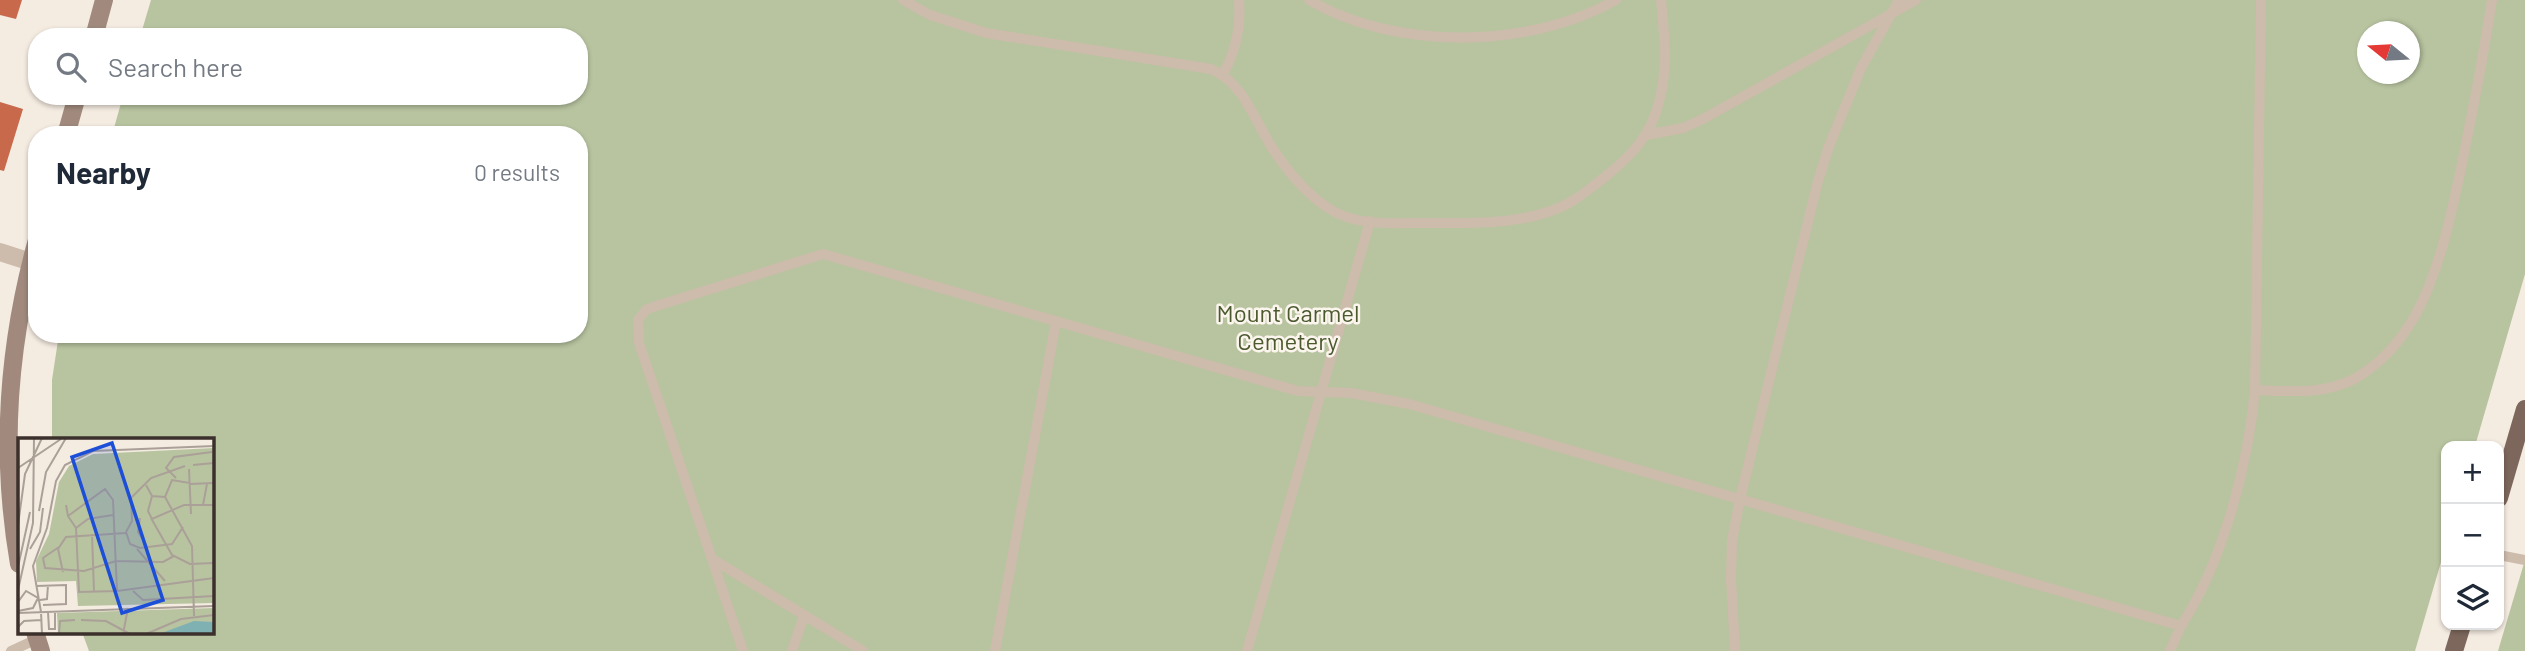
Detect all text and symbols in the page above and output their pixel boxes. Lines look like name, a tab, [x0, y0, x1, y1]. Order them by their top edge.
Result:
north arrow	[2357, 21, 2420, 84]
search box	[28, 28, 588, 105]
icon: search	[52, 48, 90, 86]
text: Search here	[108, 51, 243, 82]
text: Nearby	[56, 154, 151, 190]
text: 0 results	[474, 158, 560, 186]
park label: Mount Carmel Cemetery	[1217, 298, 1359, 355]
inset map	[18, 438, 214, 634]
map controls	[2441, 441, 2504, 630]
button: +	[2441, 441, 2504, 504]
button: −	[2441, 504, 2504, 567]
button: layers	[2441, 567, 2504, 630]

